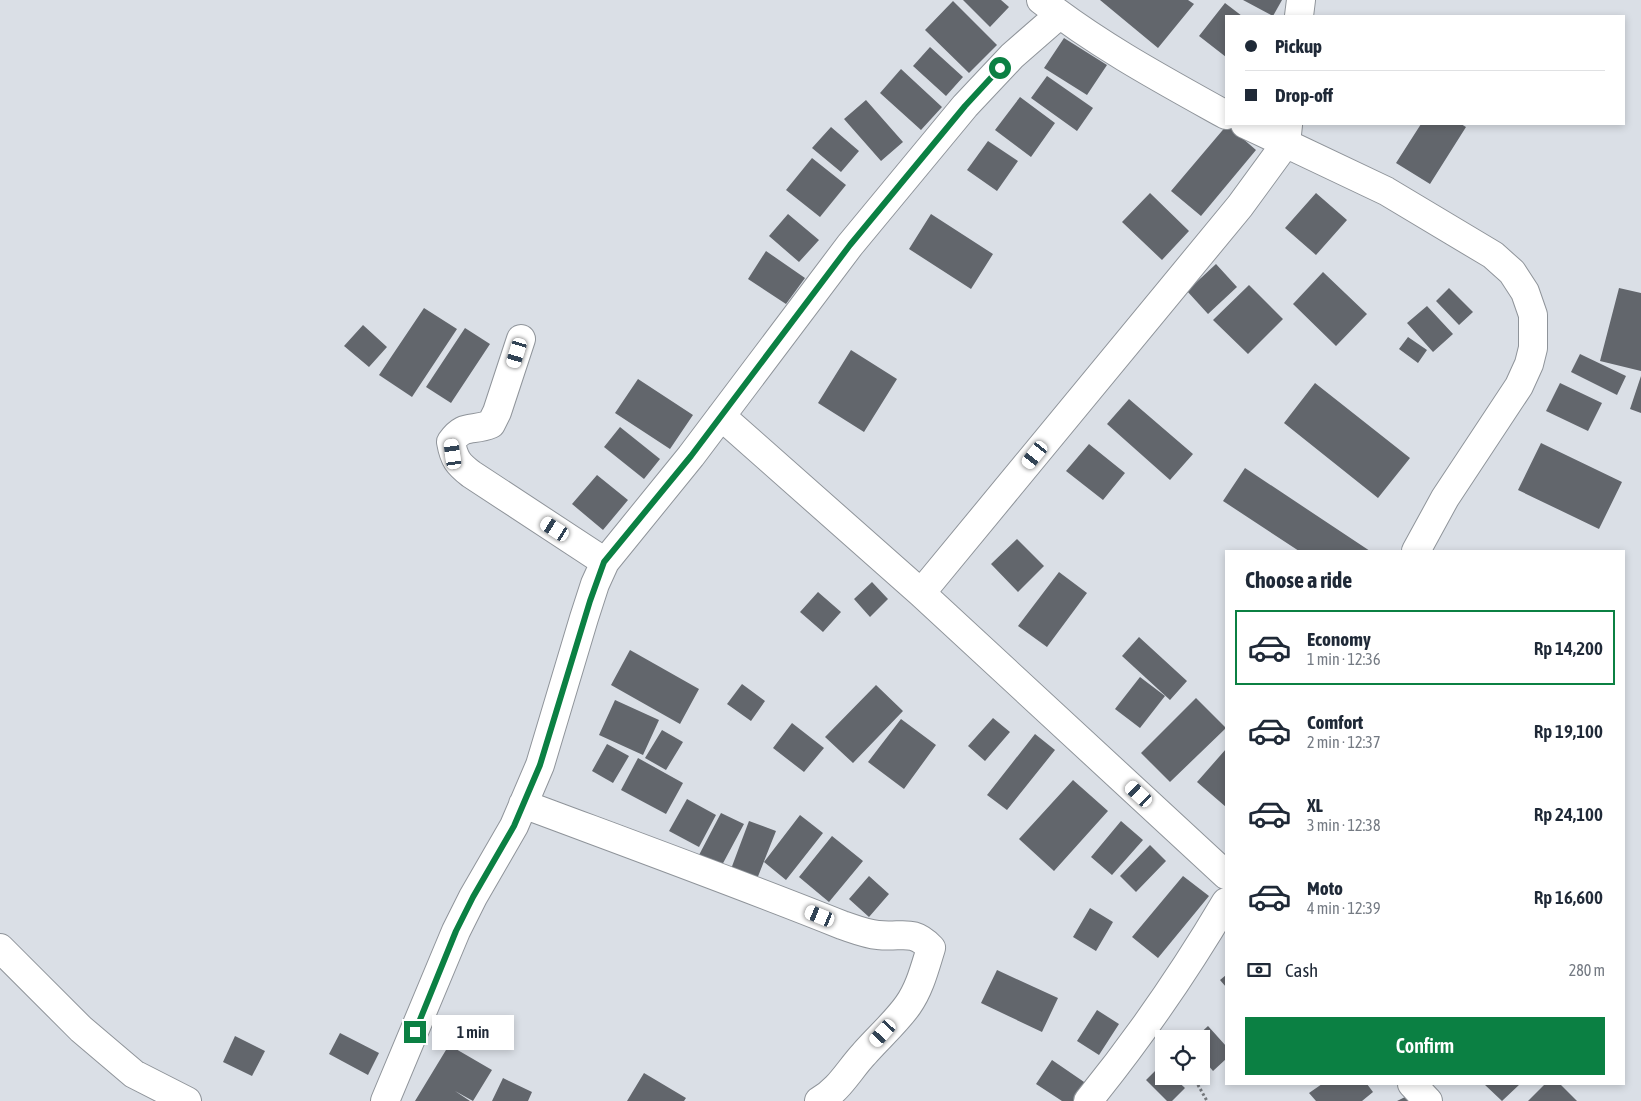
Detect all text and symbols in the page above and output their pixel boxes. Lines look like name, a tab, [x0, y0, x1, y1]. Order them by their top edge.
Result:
text: Pickup	[1275, 35, 1322, 57]
route start	[989, 57, 1011, 79]
text: Drop-off	[1275, 84, 1333, 106]
car	[505, 336, 528, 370]
car	[443, 438, 462, 470]
car	[1019, 439, 1050, 471]
car	[538, 515, 571, 543]
text: Choose a ride	[1245, 567, 1352, 593]
icon: car	[1247, 625, 1292, 670]
text: Economy	[1307, 628, 1371, 650]
text: Rp 14,200	[1534, 637, 1603, 659]
text: 1 min · 12:36	[1307, 650, 1380, 668]
icon: car	[1247, 708, 1292, 753]
text: Comfort	[1307, 711, 1363, 733]
text: Rp 19,100	[1534, 720, 1603, 742]
text: 2 min · 12:37	[1307, 733, 1380, 751]
car	[1122, 778, 1155, 810]
icon: car	[1247, 791, 1292, 836]
text: XL	[1307, 794, 1323, 816]
text: Rp 24,100	[1534, 803, 1603, 825]
text: 3 min · 12:38	[1307, 816, 1380, 834]
icon: car	[1247, 874, 1292, 919]
text: Moto	[1307, 877, 1343, 899]
text: Rp 16,600	[1534, 886, 1603, 908]
text: 4 min · 12:39	[1307, 899, 1380, 917]
car	[803, 903, 836, 929]
icon: cash	[1245, 956, 1273, 984]
text: Cash	[1285, 959, 1318, 981]
text: 280 m	[1569, 961, 1605, 979]
callout: 1 min	[432, 1014, 515, 1050]
car	[867, 1017, 898, 1049]
button: Confirm	[1245, 1017, 1605, 1075]
route end	[404, 1021, 426, 1043]
text: 1 min	[457, 1023, 489, 1041]
map controls	[1155, 1030, 1210, 1085]
button: locate	[1155, 1030, 1210, 1085]

